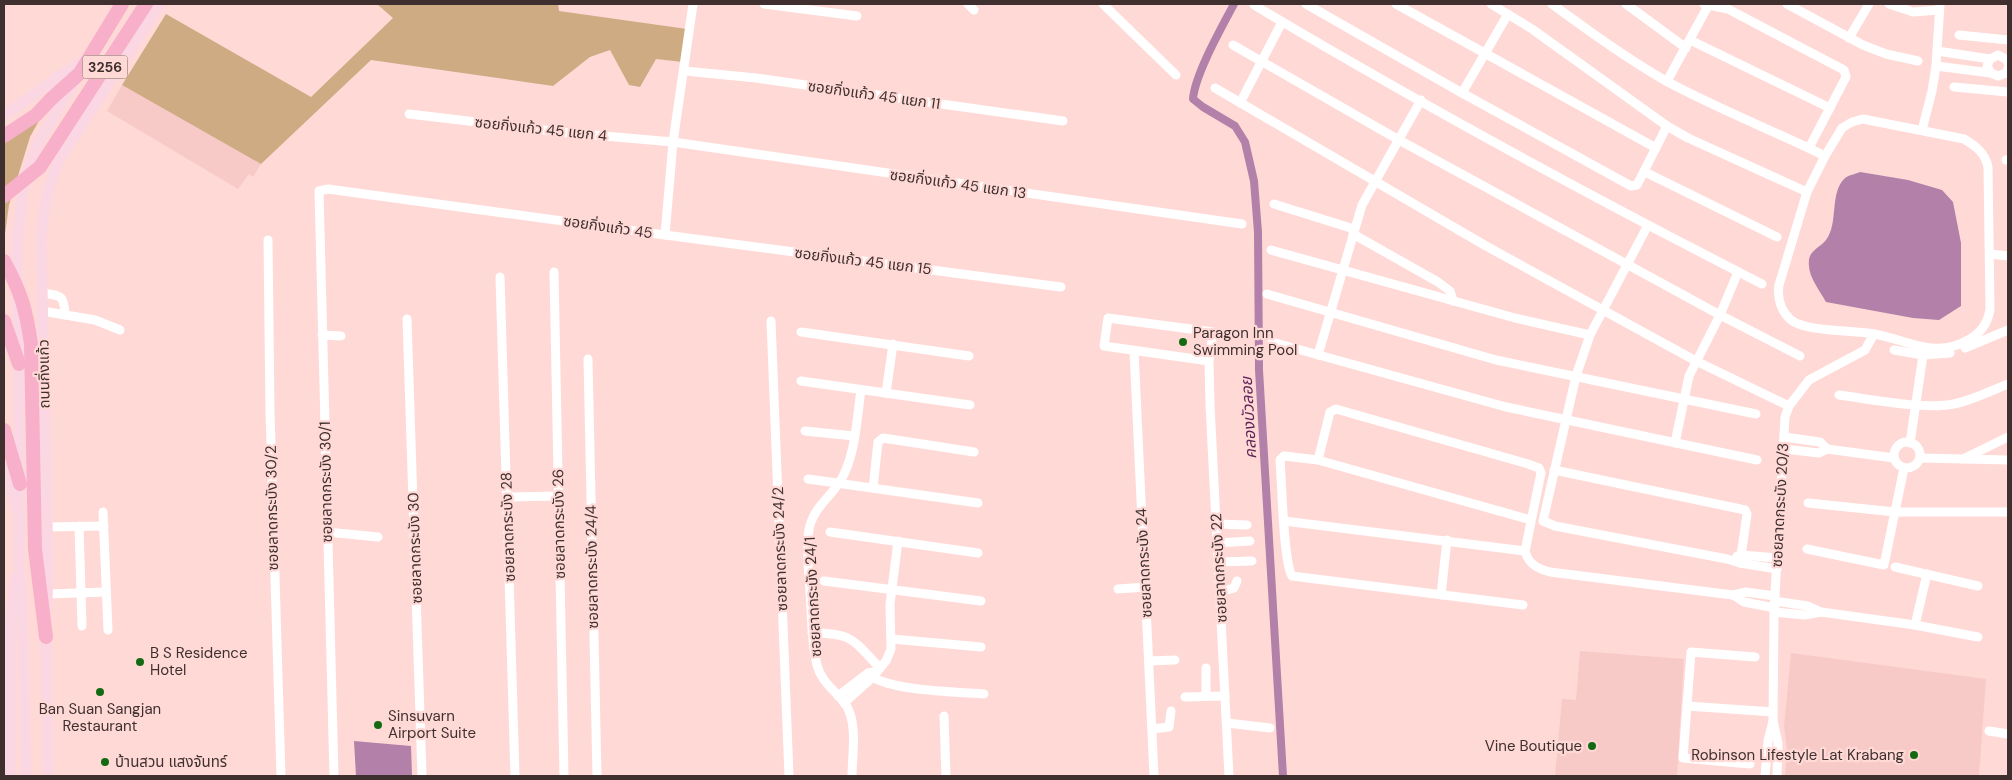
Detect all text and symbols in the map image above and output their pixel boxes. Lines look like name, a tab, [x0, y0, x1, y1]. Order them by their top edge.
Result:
road number: 3256	[82, 56, 128, 78]
street label: ซอยกิ่งแก้ว 45 แยก 11	[807, 76, 941, 114]
street label: ซอยกิ่งแก้ว 45 แยก 4	[474, 112, 608, 146]
street label: ซอยกิ่งแก้ว 45 แยก 13	[888, 164, 1028, 203]
street label: ซอยกิ่งแก้ว 45	[562, 211, 654, 243]
street label: ซอยกิ่งแก้ว 45 แยก 15	[793, 243, 933, 279]
place label: Paragon Inn Swimming Pool	[1193, 323, 1297, 360]
marker: Paragon Inn Swimming Pool	[1177, 336, 1189, 348]
street label: ถนนกิ่งแก้ว	[33, 339, 55, 409]
water label: คลองบัวลอย	[1236, 375, 1261, 460]
street label: ซอยลาดกระบัง 30/1	[315, 421, 337, 543]
street label: ซอยลาดกระบัง 20/3	[1767, 442, 1793, 568]
street label: ซอยลาดกระบัง 30/2	[261, 445, 283, 571]
street label: ซอยลาดกระบัง 26	[548, 469, 570, 579]
street label: ซอยลาดกระบัง 28	[496, 472, 520, 582]
street label: ซอยลาดกระบัง 24/2	[768, 487, 792, 611]
street label: ซอยลาดกระบัง 30	[403, 492, 427, 604]
street label: ซอยลาดกระบัง 24/4	[581, 505, 603, 629]
street label: ซอยลาดกระบัง 24	[1131, 508, 1157, 618]
street label: ซอยลาดกระบัง 22	[1206, 513, 1232, 623]
street label: ซอยลาดกระบัง 24/1	[800, 536, 826, 658]
place label: B S Residence Hotel	[150, 643, 247, 680]
marker: B S Residence Hotel	[134, 656, 146, 668]
marker: Ban Suan Sangjan Restaurant	[94, 686, 106, 698]
place label: Ban Suan Sangjan Restaurant	[39, 699, 161, 736]
place label: Sinsuvarn Airport Suite	[388, 706, 476, 743]
marker: Sinsuvarn Airport Suite	[372, 719, 384, 731]
place label: Vine Boutique	[1485, 736, 1582, 756]
marker: Vine Boutique	[1586, 740, 1598, 752]
place label: Robinson Lifestyle Lat Krabang	[1691, 745, 1904, 765]
marker: Robinson Lifestyle Lat Krabang	[1908, 749, 1920, 761]
place label: บ้านสวน แสงจันทร์	[115, 752, 228, 772]
marker: บ้านสวน แสงจันทร์	[99, 756, 111, 768]

